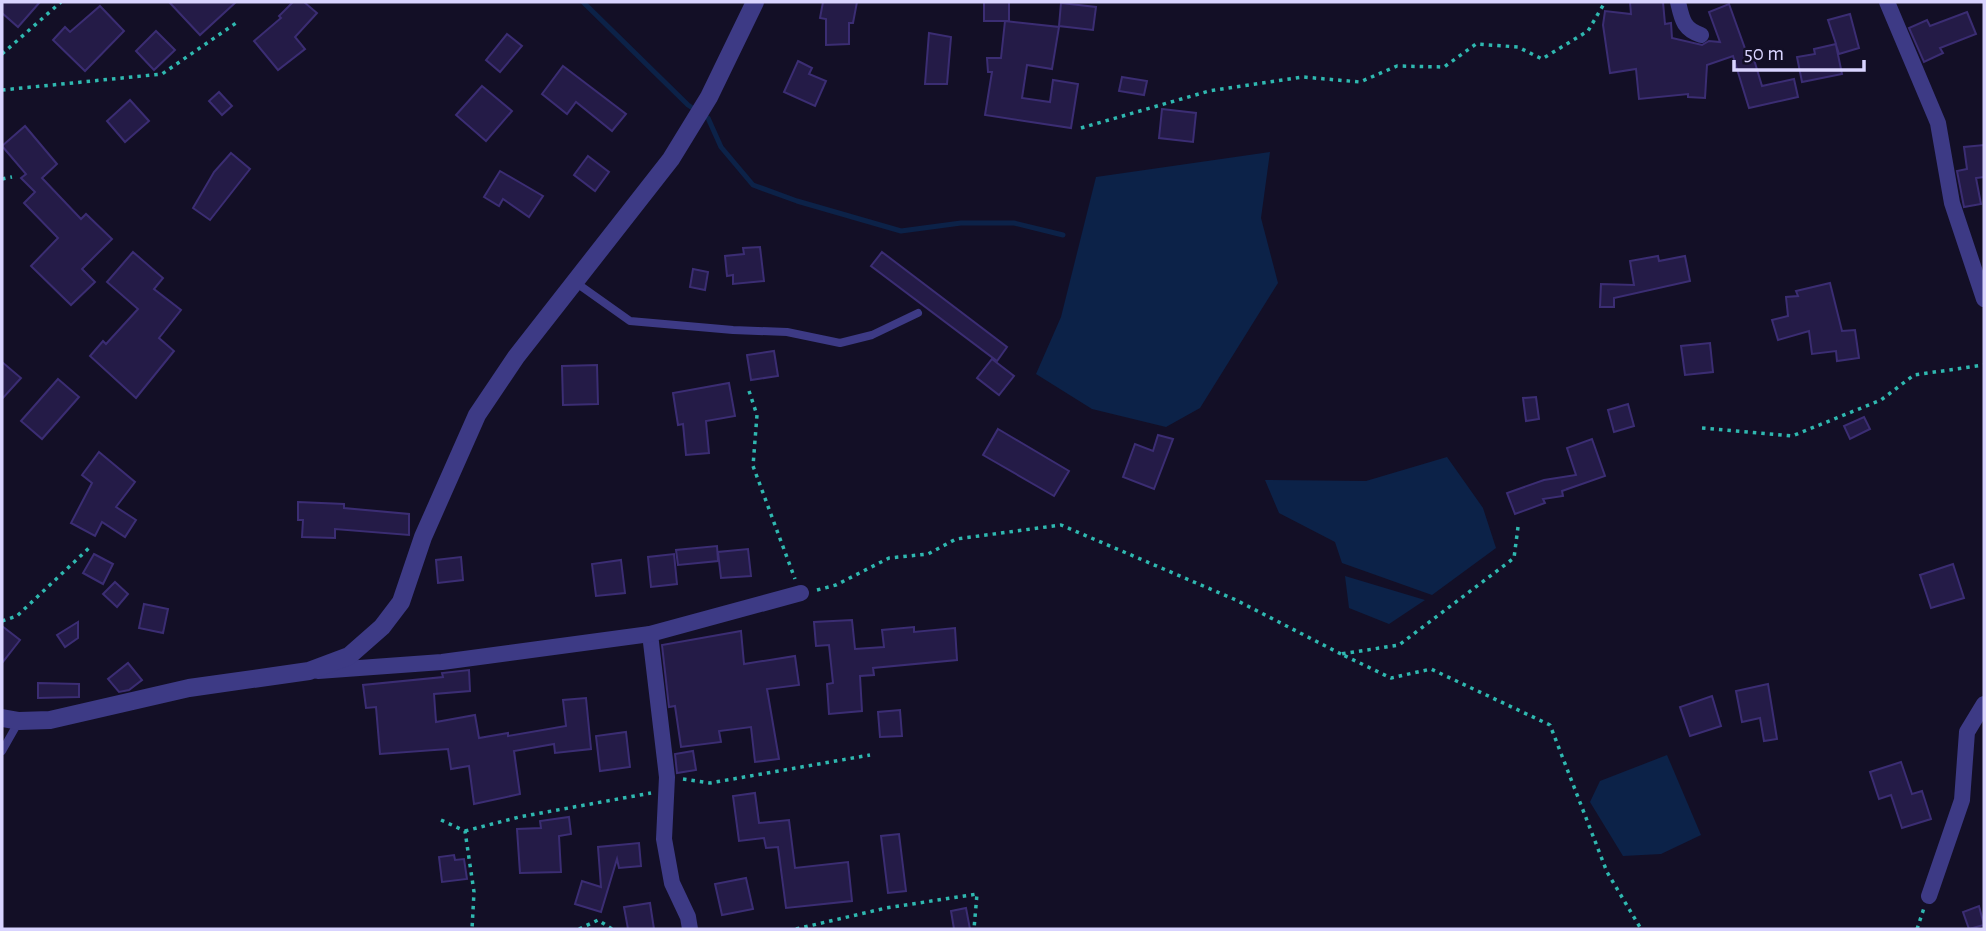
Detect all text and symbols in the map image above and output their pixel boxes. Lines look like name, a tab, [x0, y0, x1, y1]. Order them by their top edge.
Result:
scale bar	[1734, 28, 1864, 72]
text: 50 m	[1744, 43, 1784, 64]

